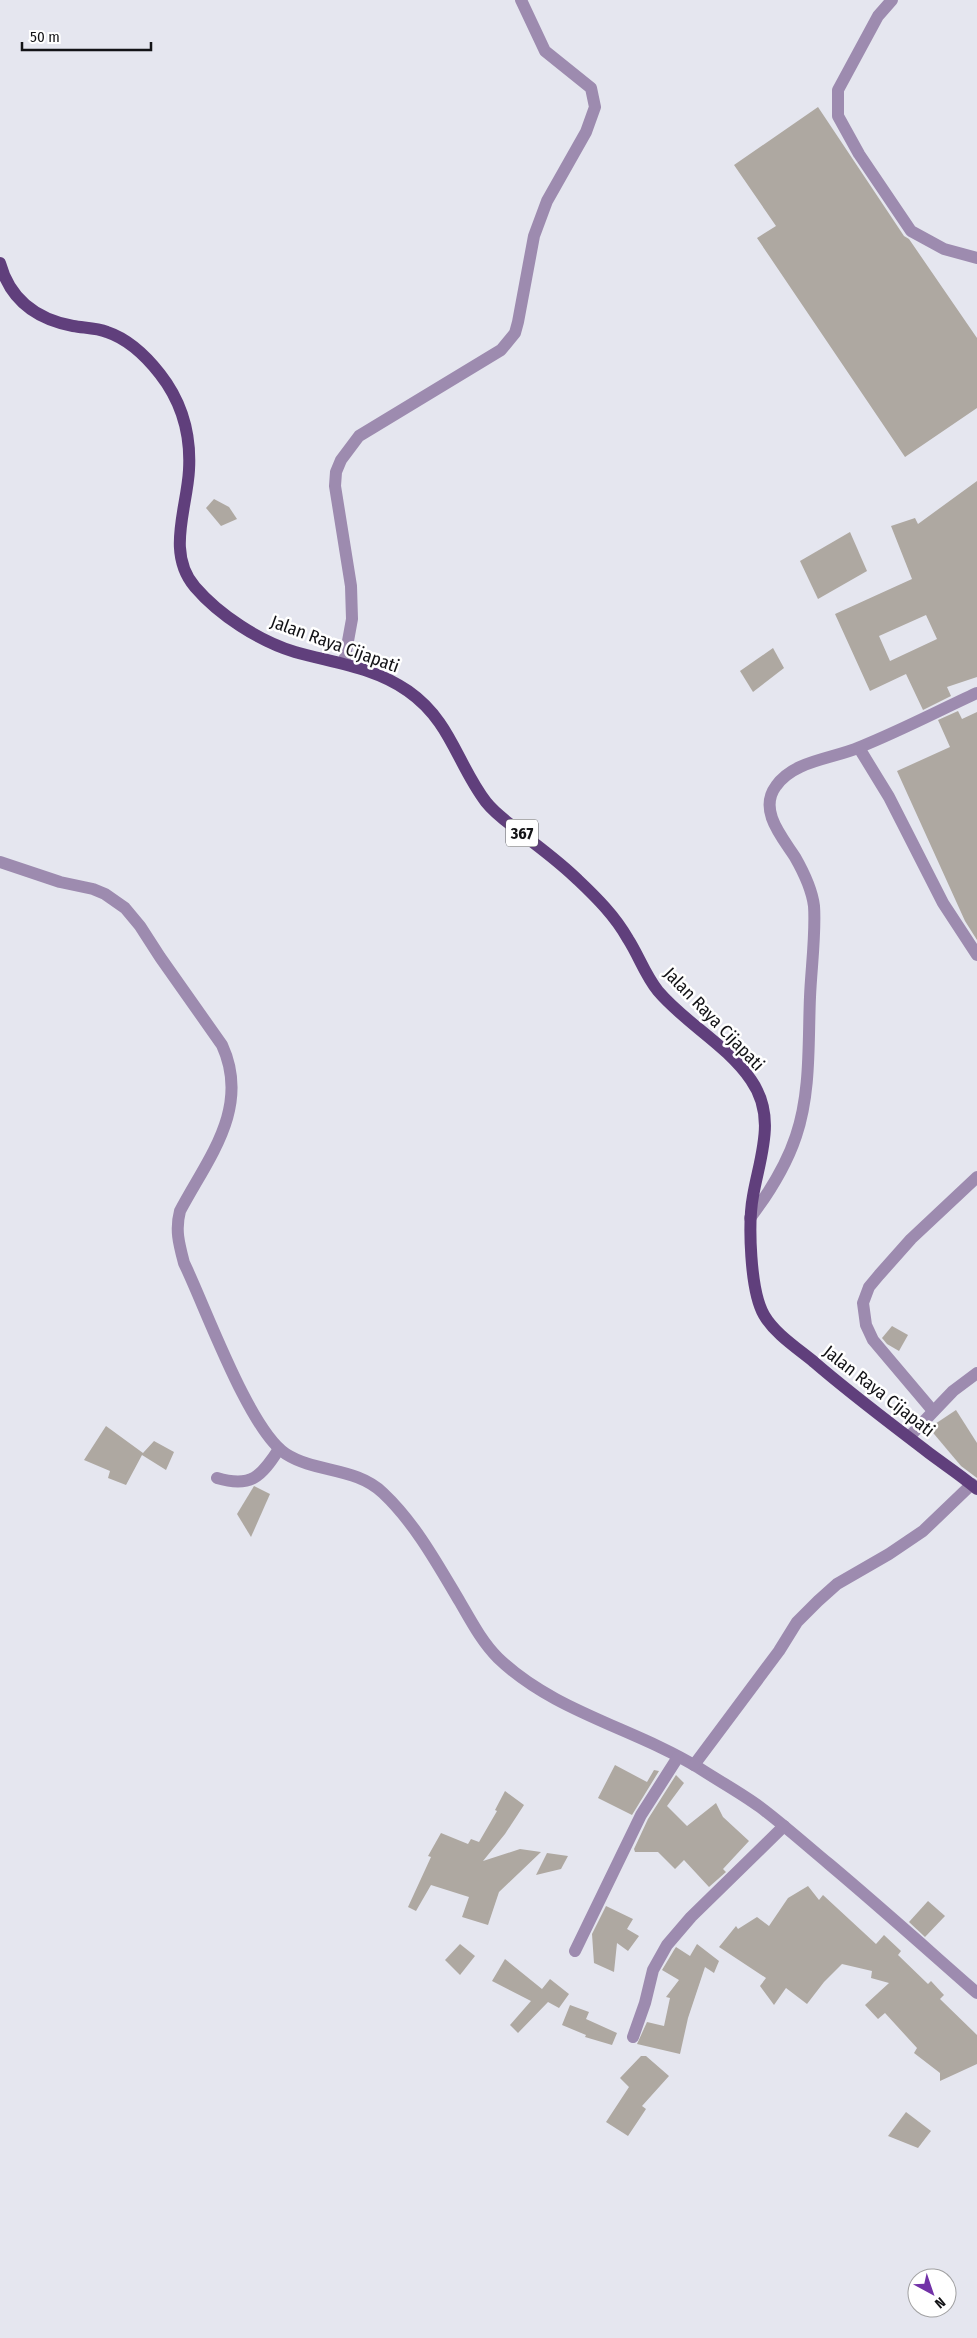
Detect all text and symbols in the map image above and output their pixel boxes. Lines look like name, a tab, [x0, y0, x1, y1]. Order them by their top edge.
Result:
scale bar	[22, 20, 151, 52]
text: 50 m	[30, 28, 60, 46]
street label: Jalan Raya Cijapati	[268, 610, 402, 678]
road number: 367	[506, 820, 538, 846]
street label: Jalan Raya Cijapati	[659, 963, 769, 1075]
street label: Jalan Raya Cijapati	[819, 1341, 939, 1441]
north arrow	[907, 2268, 957, 2318]
text: N	[931, 2293, 949, 2312]

